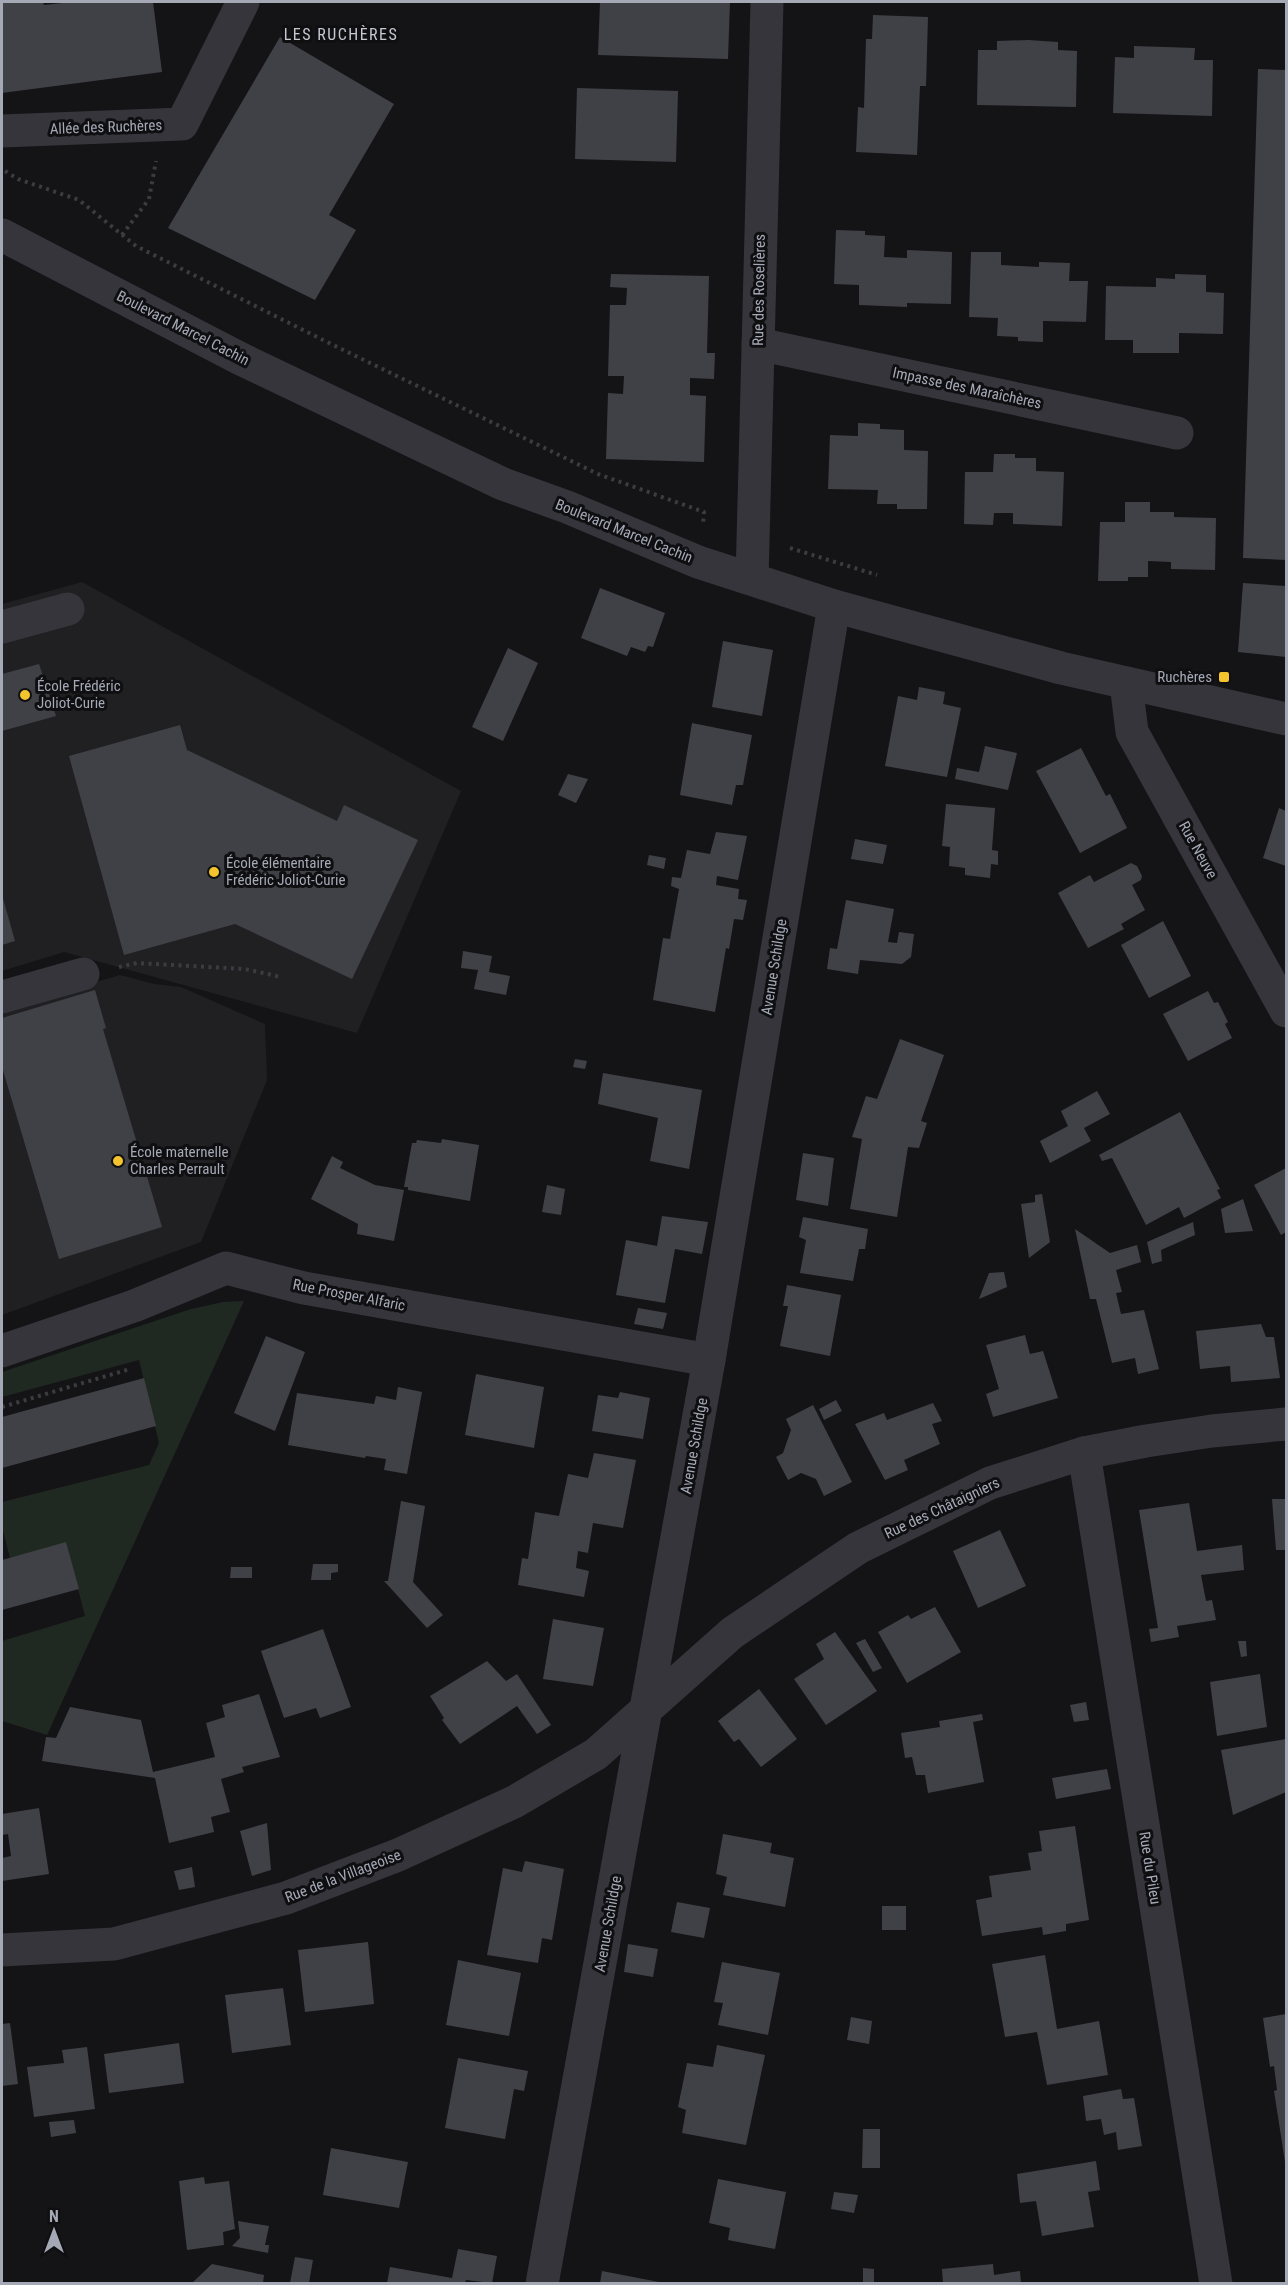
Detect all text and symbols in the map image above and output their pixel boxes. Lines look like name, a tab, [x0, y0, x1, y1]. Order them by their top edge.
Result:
district label: LES RUCHÈRES	[284, 25, 398, 44]
street label: Allée des Ruchères	[49, 116, 163, 138]
street label: Rue des Roselières	[749, 234, 769, 346]
street label: Boulevard Marcel Cachin	[114, 287, 252, 369]
street label: Impasse des Maraîchères	[891, 363, 1043, 413]
street label: Boulevard Marcel Cachin	[553, 495, 695, 567]
place label: Ruchères	[1157, 668, 1212, 686]
marker: Ruchères	[1217, 670, 1231, 684]
place label: École Frédéric Joliot-Curie	[37, 677, 121, 712]
marker: École Frédéric Joliot-Curie	[18, 688, 32, 702]
street label: Rue Neuve	[1175, 818, 1221, 882]
place label: École élémentaire Frédéric Joliot-Curie	[226, 854, 346, 889]
marker: École élémentaire Frédéric Joliot-Curie	[207, 865, 221, 879]
street label: Avenue Schildge	[757, 918, 791, 1016]
place label: École maternelle Charles Perrault	[130, 1143, 228, 1178]
marker: École maternelle Charles Perrault	[111, 1154, 125, 1168]
street label: Rue Prosper Alfaric	[291, 1275, 407, 1315]
street label: Avenue Schildge	[677, 1397, 711, 1495]
street label: Rue des Châtaigniers	[882, 1473, 1003, 1543]
street label: Rue du Pileu	[1135, 1830, 1165, 1906]
street label: Rue de la Villageoise	[282, 1846, 404, 1906]
street label: Avenue Schildge	[591, 1875, 625, 1973]
north arrow	[24, 2201, 84, 2261]
text: N	[49, 2207, 59, 2226]

